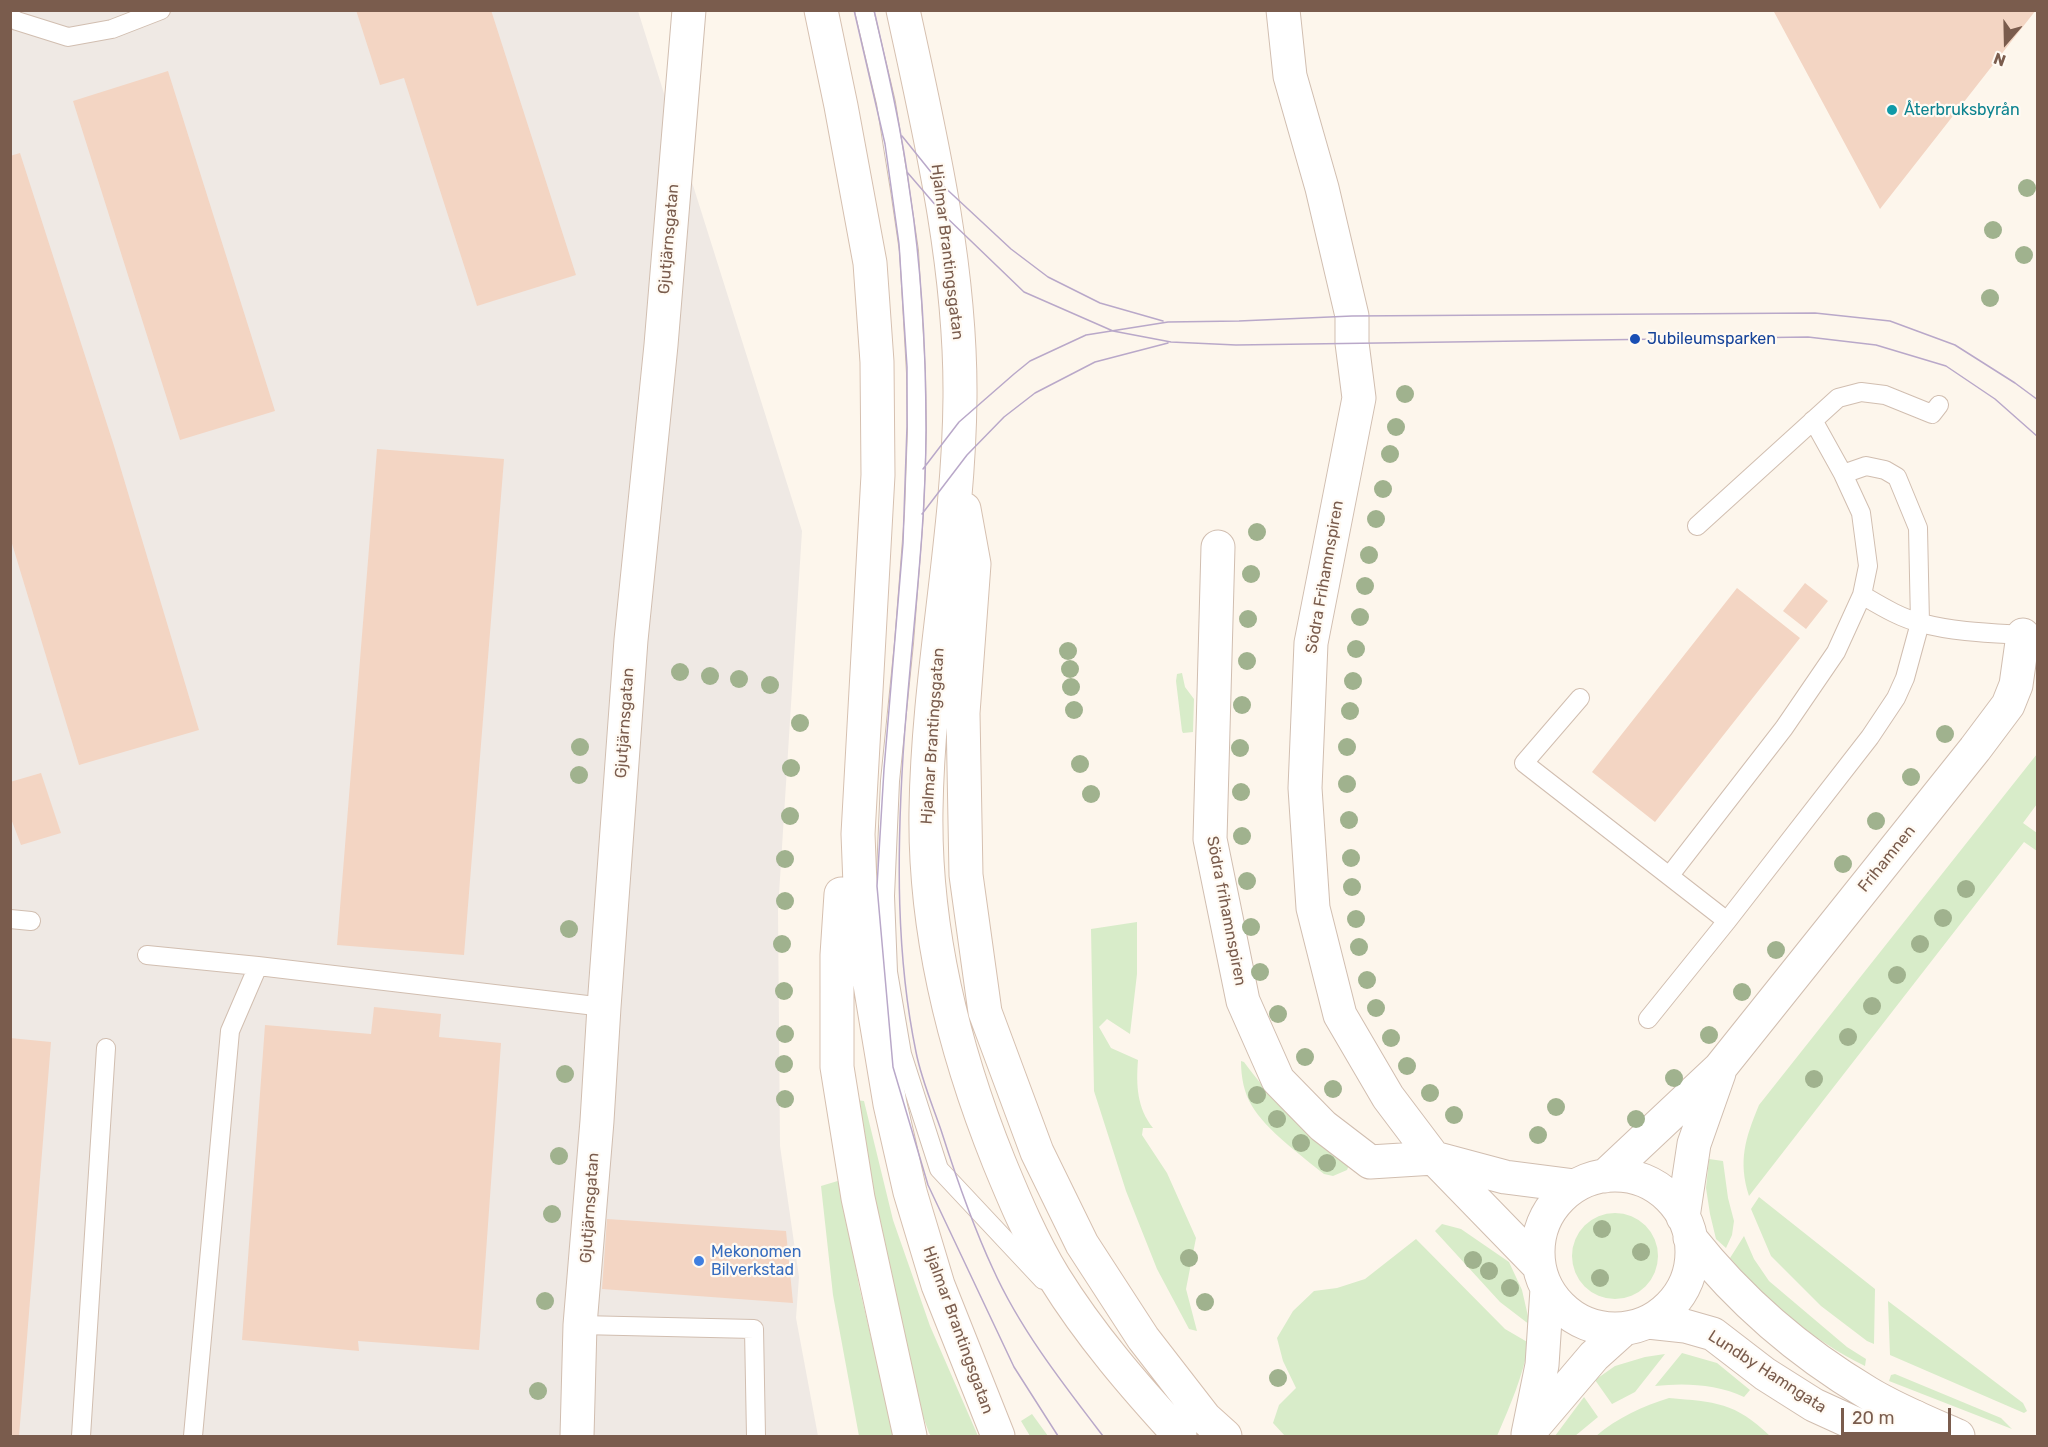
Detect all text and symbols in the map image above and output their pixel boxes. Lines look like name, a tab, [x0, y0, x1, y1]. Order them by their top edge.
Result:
north arrow	[1976, 12, 2036, 72]
text: N	[1991, 48, 2008, 70]
place label: Återbruksbyrån	[1904, 100, 2020, 120]
marker: Återbruksbyrån	[1885, 103, 1899, 117]
street label: Hjalmar Brantingsgatan	[927, 163, 967, 341]
street label: Gjutjärnsgatan	[655, 183, 683, 295]
place label: Jubileumsparken	[1647, 329, 1776, 349]
marker: Jubileumsparken	[1628, 332, 1642, 346]
street label: Södra Frihamnspiren	[1302, 499, 1348, 655]
street label: Hjalmar Brantingsgatan	[917, 647, 949, 825]
street label: Gjutjärnsgatan	[612, 667, 638, 779]
street label: Frihamnen	[1854, 822, 1920, 896]
street label: Södra frihamnspiren	[1202, 835, 1250, 987]
street label: Gjutjärnsgatan	[577, 1152, 603, 1264]
place label: Mekonomen Bilverkstad	[711, 1242, 801, 1280]
street label: Hjalmar Brantingsgatan	[919, 1244, 997, 1416]
marker: Mekonomen Bilverkstad	[692, 1254, 706, 1268]
street label: Lundby Hamngata	[1704, 1327, 1830, 1417]
scale bar	[1844, 1396, 1954, 1434]
text: 20 m	[1852, 1407, 1894, 1429]

